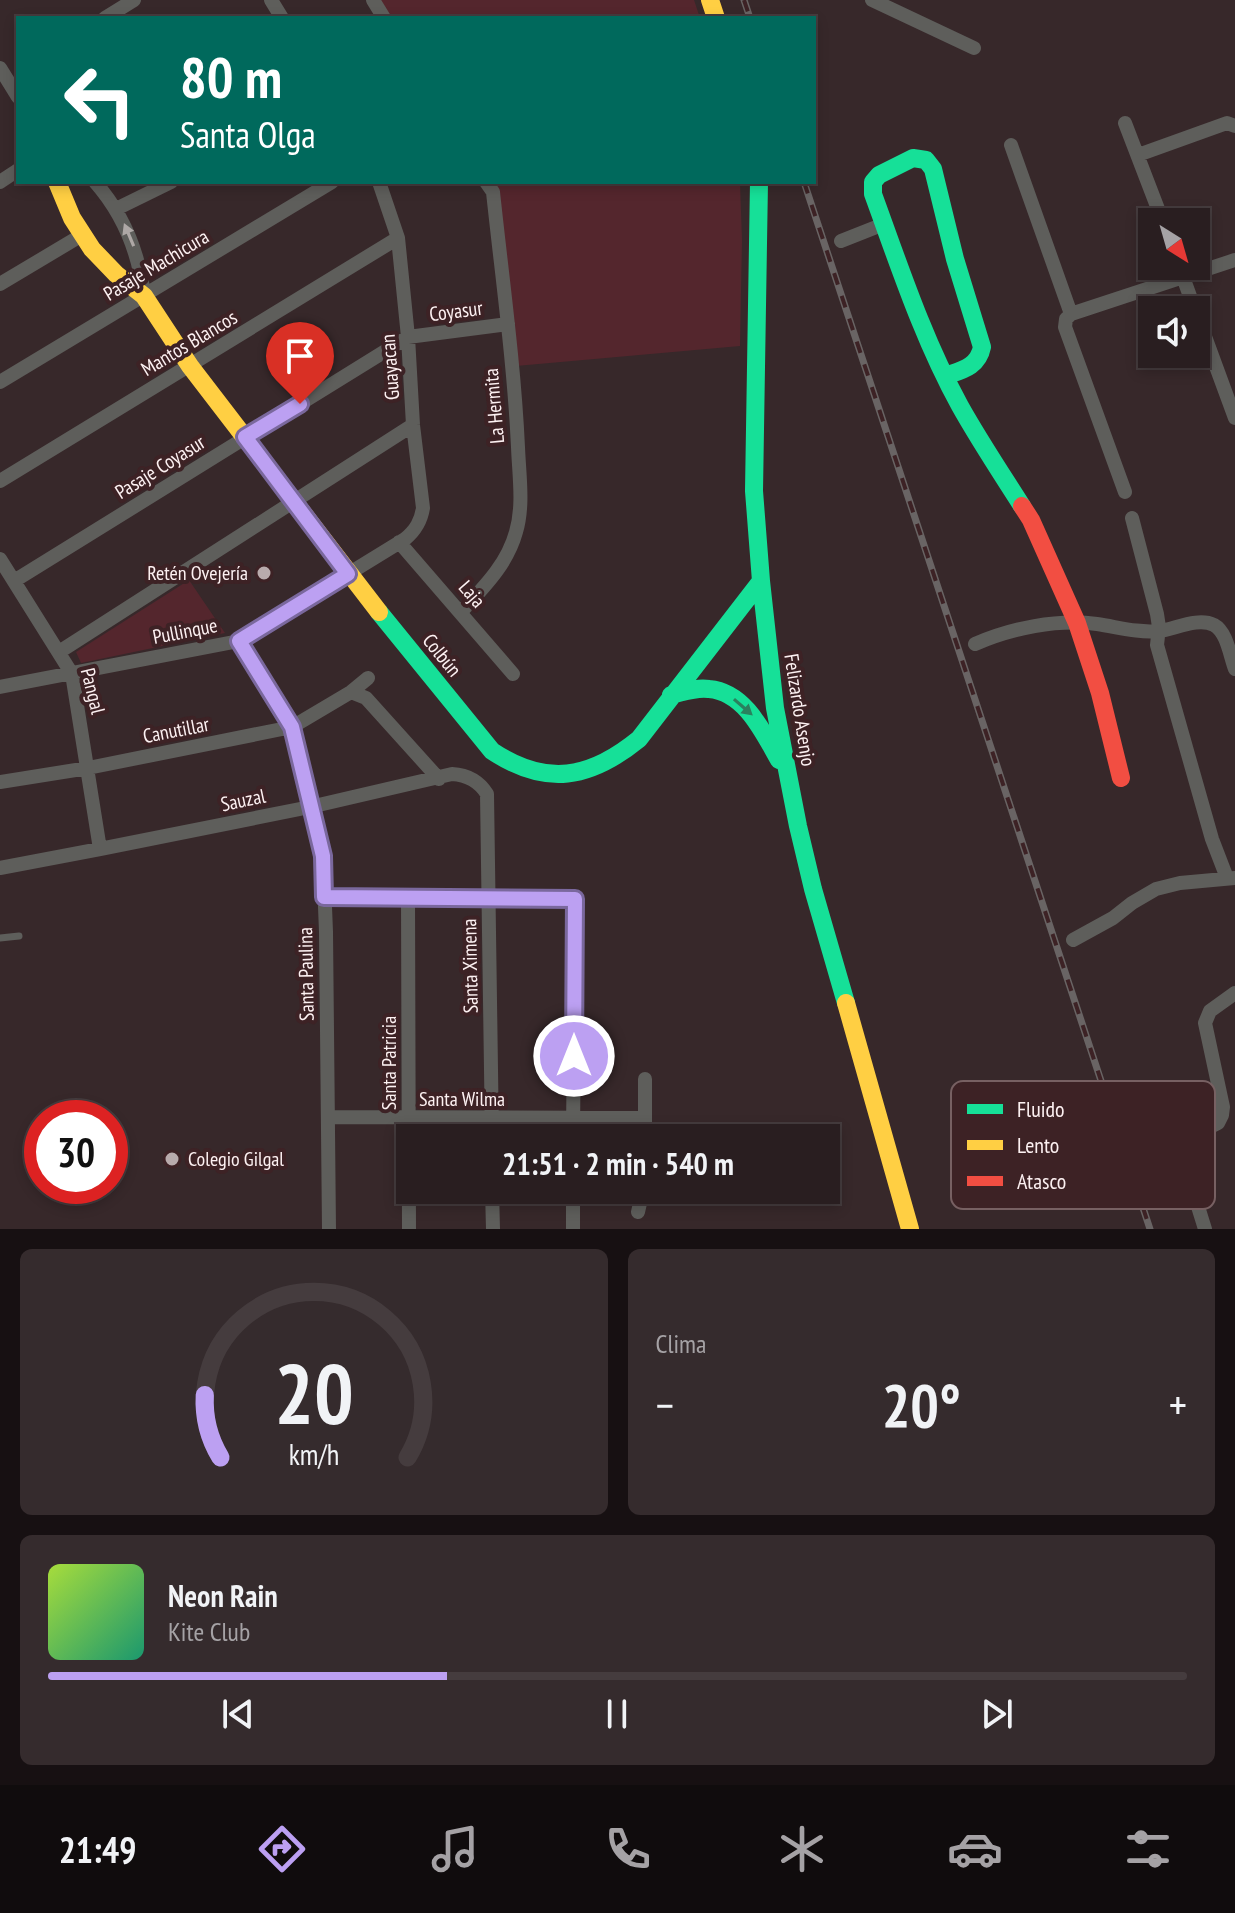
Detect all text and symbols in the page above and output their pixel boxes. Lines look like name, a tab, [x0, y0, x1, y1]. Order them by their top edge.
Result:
text: 80 m	[180, 41, 282, 113]
icon: left	[48, 48, 152, 152]
text: Santa Olga	[180, 111, 316, 158]
north arrow	[1138, 208, 1210, 280]
map controls	[1138, 208, 1210, 368]
street label: Pasaje Machicura	[99, 223, 213, 307]
one-way arrow	[122, 223, 135, 247]
street label: Coyasur	[428, 295, 485, 327]
button: sound	[1138, 296, 1210, 368]
street label: Mantos Blancos	[136, 304, 242, 382]
pin	[266, 322, 334, 404]
street label: Guayacan	[375, 333, 405, 401]
icon: arrive	[278, 334, 322, 378]
street label: La Hermita	[478, 367, 510, 445]
street label: Pasaje Coyasur	[110, 429, 210, 505]
place label: Retén Ovejería	[147, 560, 248, 586]
marker: Retén Ovejería	[255, 564, 273, 582]
street label: Laja	[453, 575, 491, 613]
street label: Pullinque	[151, 612, 219, 650]
street label: Colbún	[417, 628, 467, 682]
street label: Felizardo Asenjo	[778, 652, 822, 768]
street label: Pangal	[75, 665, 111, 717]
one-way arrow	[733, 698, 753, 715]
street label: Canutillar	[141, 711, 212, 749]
street label: Sauzal	[218, 783, 268, 817]
street label: Santa Ximena	[456, 918, 484, 1014]
street label: Santa Paulina	[292, 927, 320, 1021]
position arrow	[532, 1014, 616, 1098]
street label: Santa Patricia	[376, 1016, 402, 1110]
legend	[951, 1081, 1215, 1209]
street label: Santa Wilma	[419, 1086, 505, 1112]
text: Fluido	[1017, 1095, 1065, 1123]
speed limit sign: 30	[24, 1100, 128, 1204]
text: Lento	[1017, 1131, 1059, 1159]
text: 21:51 · 2 min · 540 m	[502, 1144, 734, 1183]
place label: Colegio Gilgal	[188, 1146, 284, 1172]
marker: Colegio Gilgal	[163, 1150, 181, 1168]
text: Atasco	[1017, 1167, 1066, 1195]
text: Clima	[656, 1327, 706, 1360]
text: 20	[274, 1339, 354, 1447]
text: 20°	[882, 1366, 961, 1444]
text: −	[656, 1376, 674, 1433]
text: +	[1169, 1376, 1187, 1433]
text: km/h	[288, 1436, 339, 1473]
text: Neon Rain	[168, 1576, 278, 1615]
text: Kite Club	[168, 1615, 250, 1648]
icon: previous	[216, 1692, 260, 1736]
icon: pause	[595, 1692, 639, 1736]
icon: next	[975, 1692, 1019, 1736]
icon: directions	[254, 1821, 310, 1877]
icon: music	[427, 1821, 483, 1877]
icon: phone	[600, 1821, 656, 1877]
icon: climate	[774, 1821, 830, 1877]
icon: car	[947, 1821, 1003, 1877]
icon: filters	[1120, 1821, 1176, 1877]
text: 21:49	[59, 1826, 137, 1873]

